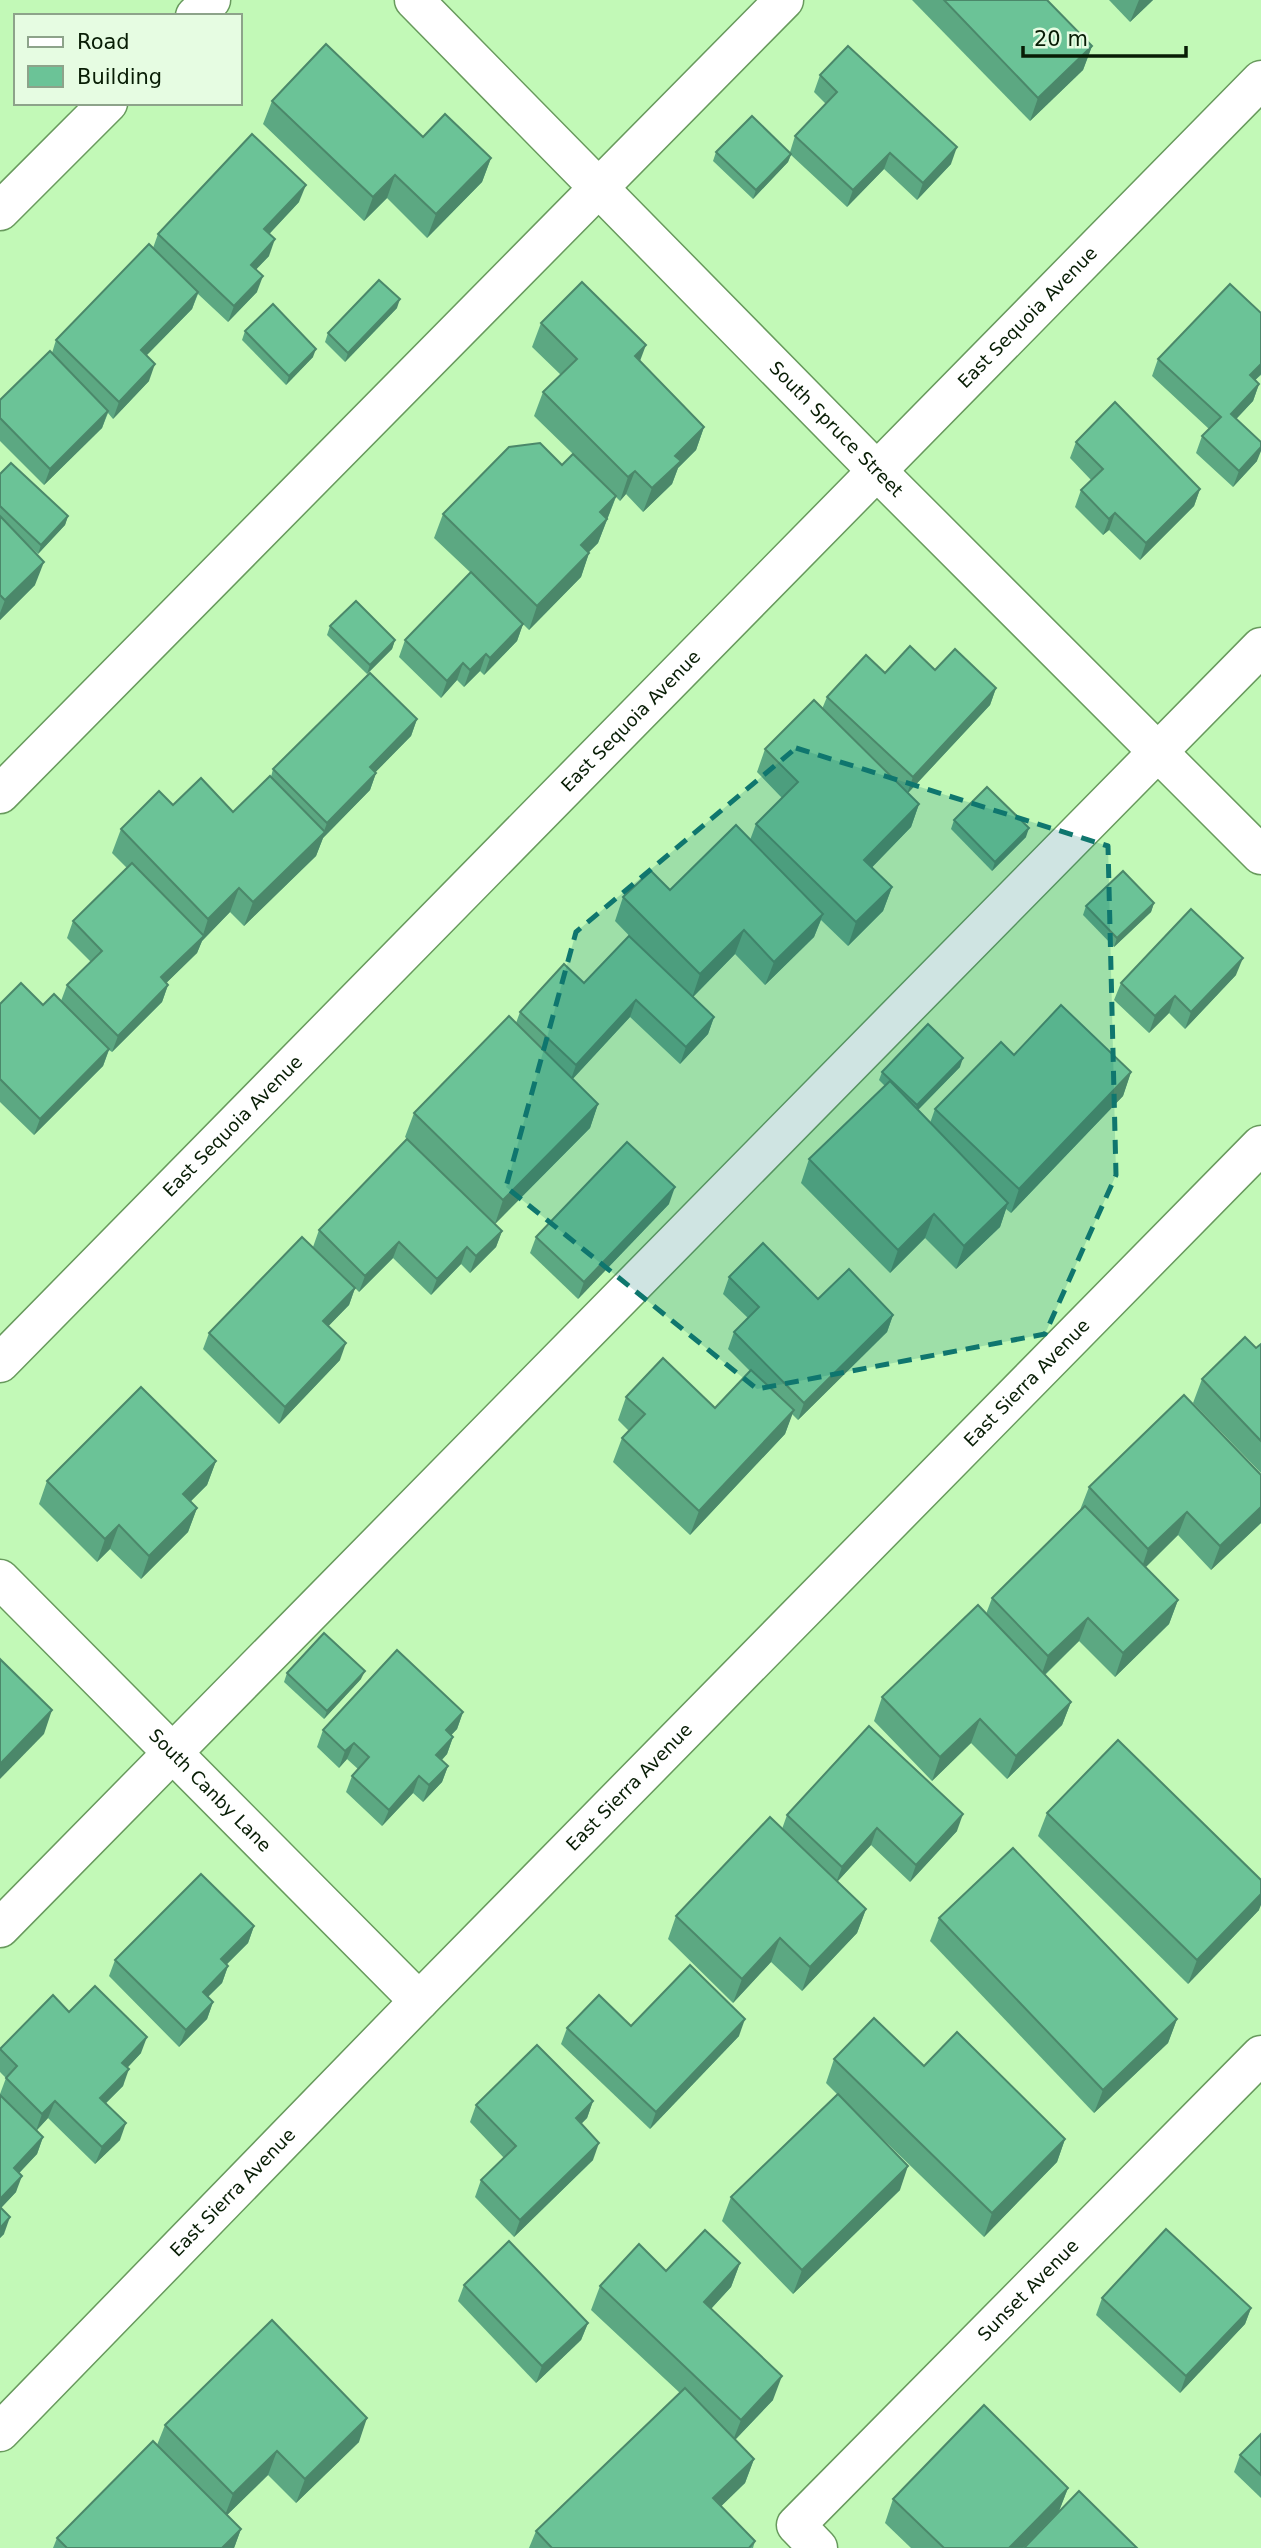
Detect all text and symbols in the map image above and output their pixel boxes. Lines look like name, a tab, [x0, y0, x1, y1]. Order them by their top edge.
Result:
legend	[14, 14, 242, 105]
scale bar	[1023, 14, 1186, 58]
text: 20 m	[1034, 27, 1088, 51]
text: Road	[77, 30, 130, 54]
text: Building	[77, 65, 162, 89]
street label: East Sequoia Avenue	[953, 242, 1101, 392]
street label: South Spruce Street	[765, 357, 908, 501]
street label: East Sequoia Avenue	[557, 646, 704, 796]
street label: East Sequoia Avenue	[158, 1051, 306, 1201]
street label: East Sierra Avenue	[959, 1315, 1094, 1451]
street label: East Sierra Avenue	[562, 1719, 696, 1855]
street label: South Canby Lane	[145, 1724, 276, 1856]
street label: East Sierra Avenue	[166, 2124, 299, 2261]
street label: Sunset Avenue	[973, 2235, 1083, 2345]

